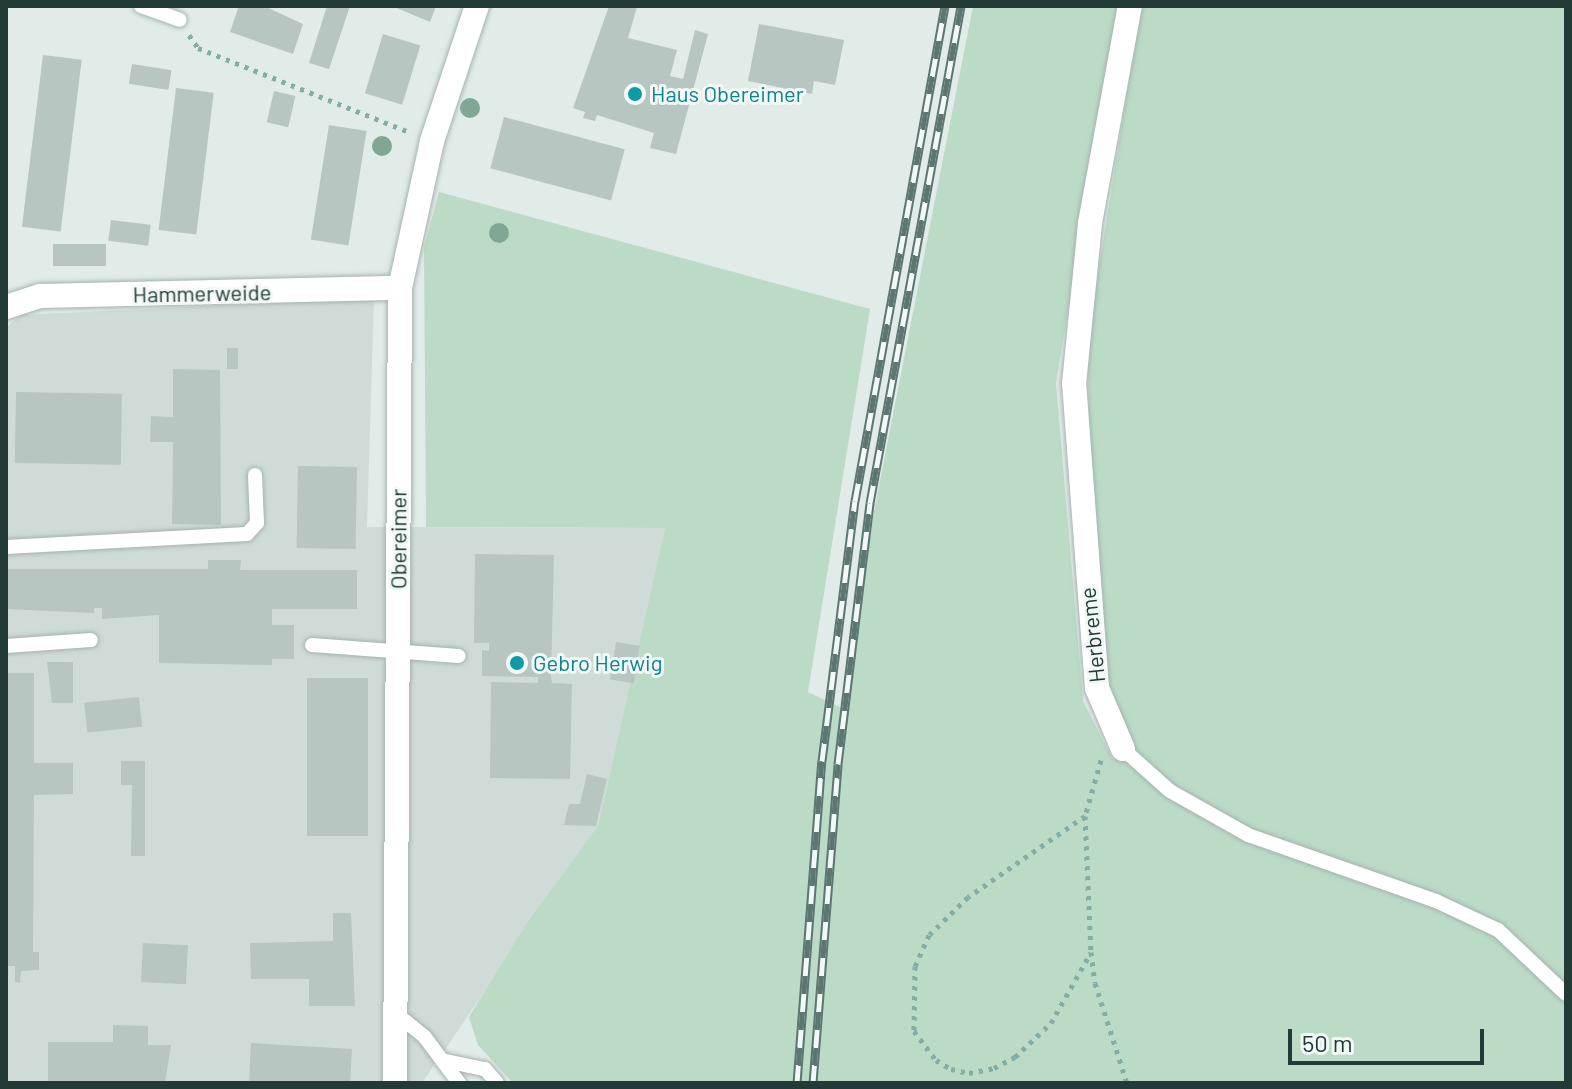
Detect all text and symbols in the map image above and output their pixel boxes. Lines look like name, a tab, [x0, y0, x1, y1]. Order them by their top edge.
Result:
place label: Haus Obereimer	[651, 81, 804, 107]
marker: Haus Obereimer	[626, 85, 644, 103]
street label: Hammerweide	[132, 279, 272, 307]
street label: Obereimer	[385, 489, 411, 589]
street label: Herbreme	[1074, 586, 1110, 684]
place label: Gebro Herwig	[533, 650, 662, 676]
marker: Gebro Herwig	[508, 654, 526, 672]
scale bar	[1292, 1013, 1488, 1063]
text: 50 m	[1302, 1028, 1353, 1057]

